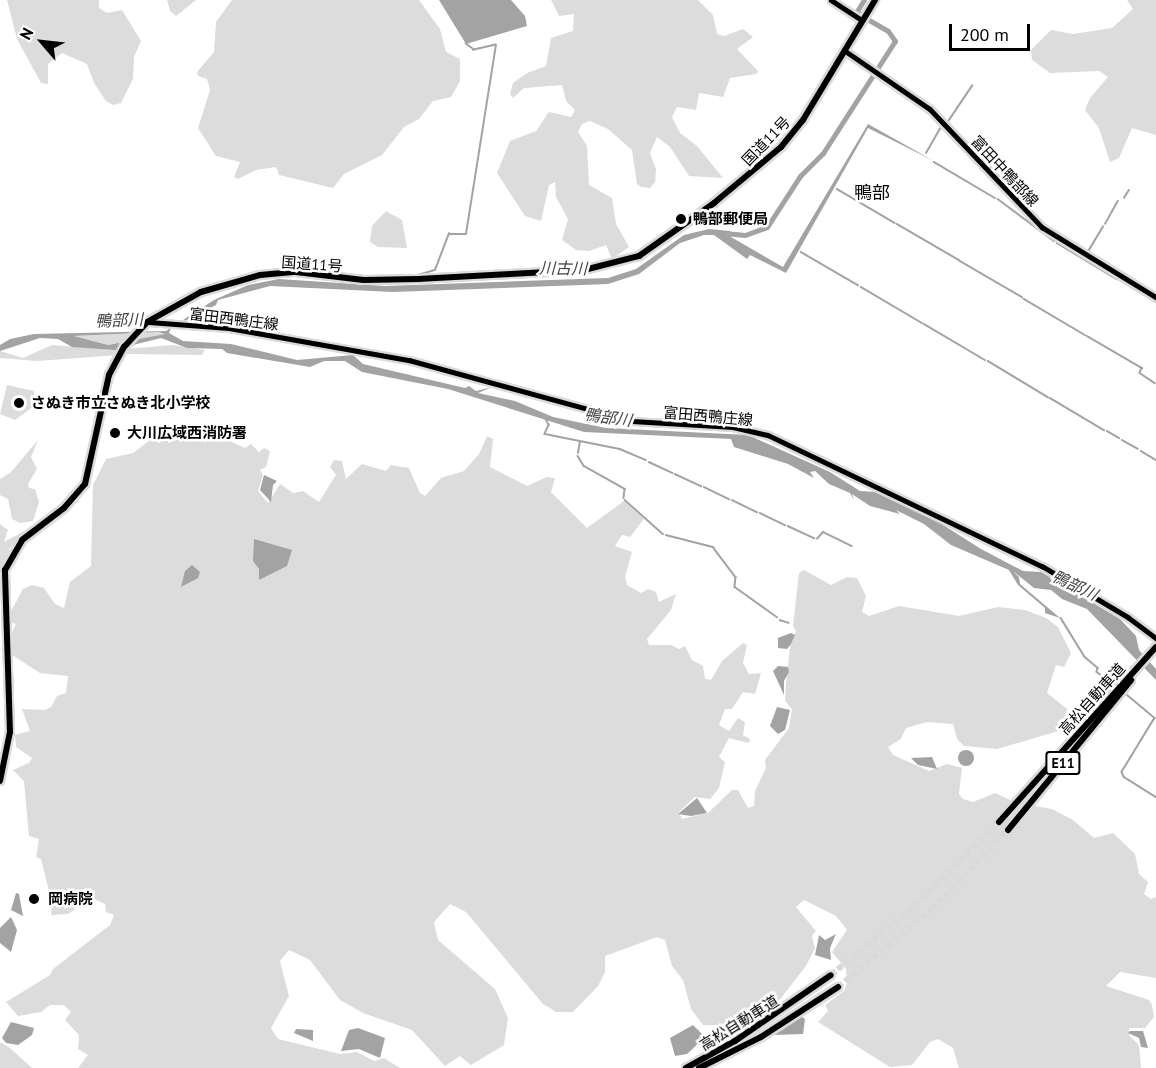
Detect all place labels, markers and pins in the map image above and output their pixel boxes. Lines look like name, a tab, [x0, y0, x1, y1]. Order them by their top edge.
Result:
place label: 鴨部郵便局	[693, 210, 768, 228]
marker: 鴨部郵便局	[674, 212, 688, 226]
place label: さぬき市立さぬき北小学校	[31, 394, 211, 412]
marker: さぬき市立さぬき北小学校	[12, 396, 26, 410]
place label: 大川広域西消防署	[127, 424, 247, 442]
marker: 大川広域西消防署	[108, 426, 122, 440]
marker: 岡病院	[25, 890, 43, 908]
place label: 岡病院	[48, 890, 93, 908]

